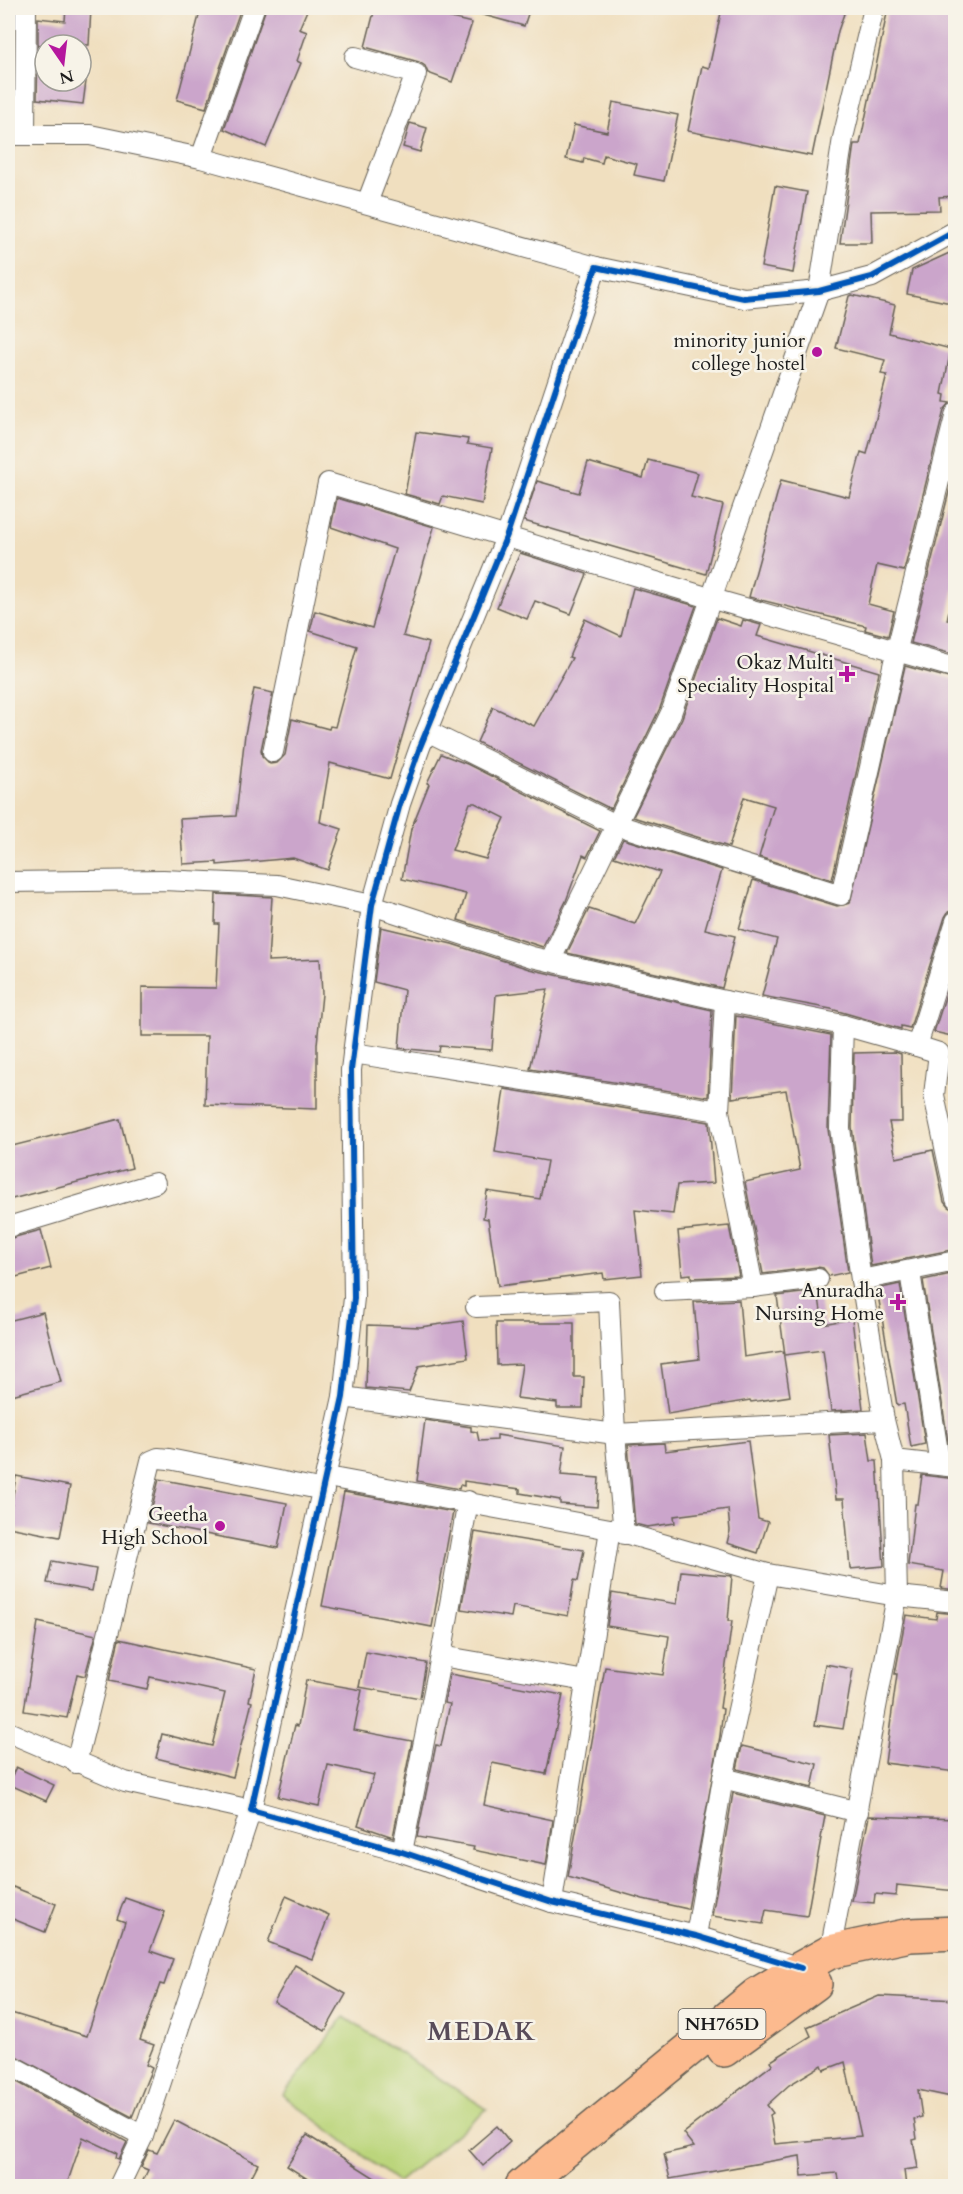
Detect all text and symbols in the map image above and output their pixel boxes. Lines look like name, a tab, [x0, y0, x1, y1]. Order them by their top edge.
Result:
north arrow	[33, 33, 93, 93]
text: N	[57, 64, 76, 89]
place label: minority junior college hostel	[673, 327, 806, 377]
marker: minority junior college hostel	[810, 345, 824, 359]
place label: Okaz Multi Speciality Hospital	[677, 649, 834, 699]
marker: Okaz Multi Speciality Hospital	[838, 665, 856, 683]
place label: Anuradha Nursing Home	[755, 1277, 884, 1327]
marker: Anuradha Nursing Home	[889, 1293, 907, 1311]
place label: Geetha High School	[101, 1501, 208, 1551]
marker: Geetha High School	[213, 1519, 227, 1533]
road number: NH765D	[678, 2009, 766, 2039]
district label: MEDAK	[427, 2014, 537, 2049]

